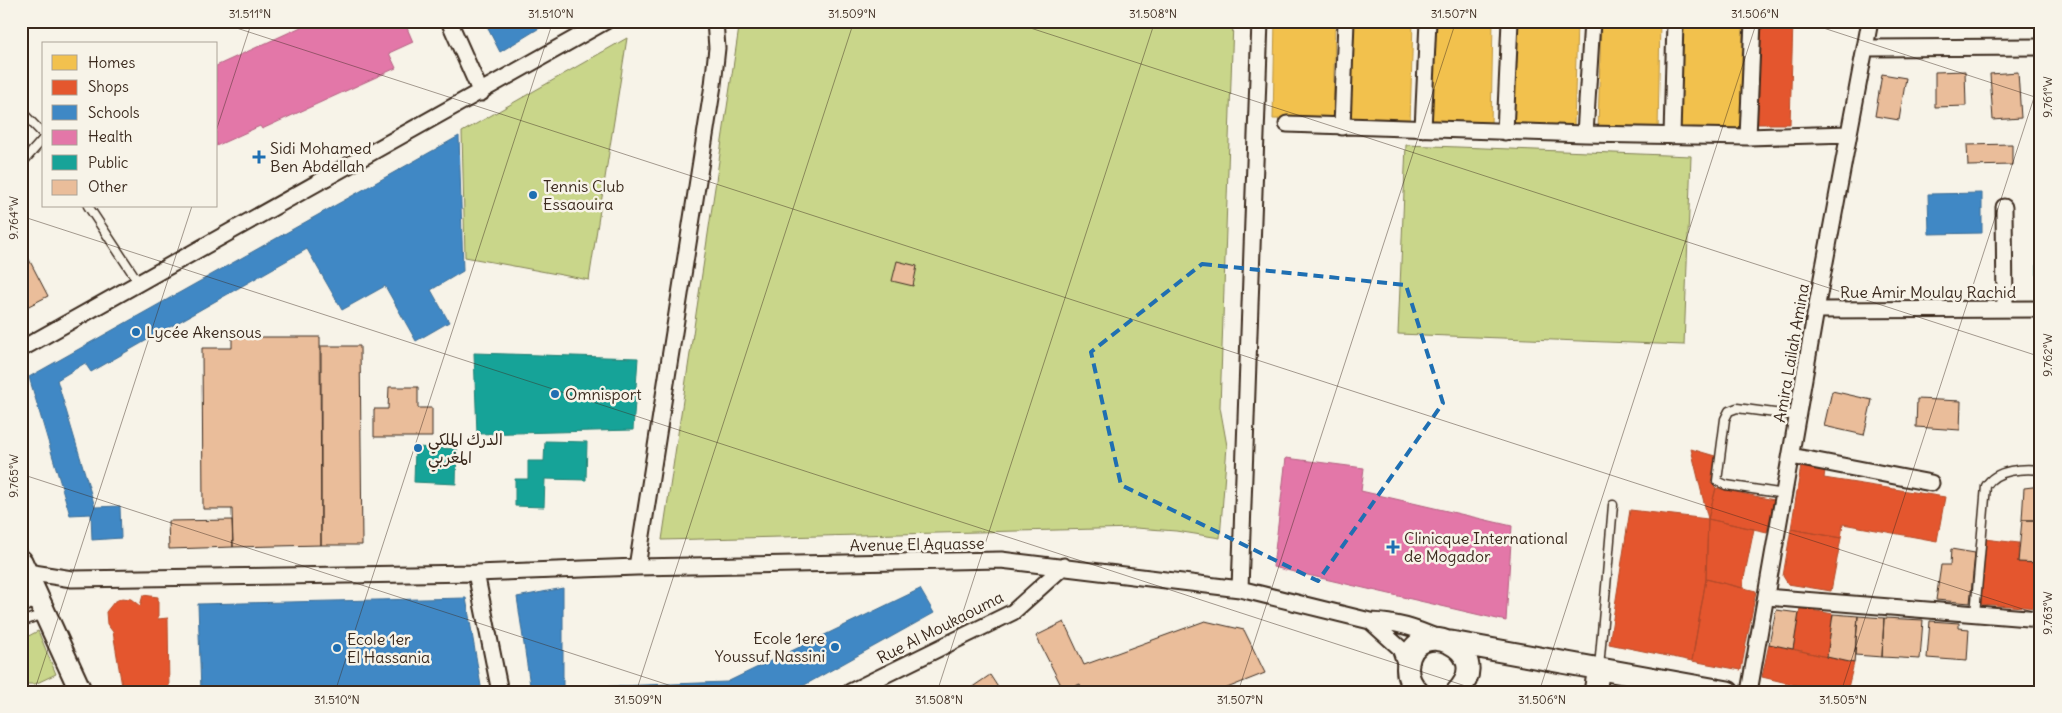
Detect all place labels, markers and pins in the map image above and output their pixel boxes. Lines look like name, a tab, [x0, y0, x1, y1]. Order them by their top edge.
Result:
place label: Sidi Mohamed Ben Abdellah	[270, 138, 372, 176]
marker: Sidi Mohamed Ben Abdellah	[252, 150, 266, 164]
place label: Tennis Club Essaouira	[543, 176, 625, 214]
marker: Tennis Club Essaouira	[527, 189, 539, 201]
place label: Lycée Akensous	[146, 322, 262, 342]
marker: Lycée Akensous	[130, 326, 142, 338]
place label: Omnisport	[565, 384, 642, 404]
marker: Omnisport	[549, 388, 561, 400]
place label: الدرك الملكي المغربي	[428, 429, 503, 472]
marker: الدرك الملكي المغربي	[412, 442, 424, 454]
place label: Clinicque International de Mogador	[1404, 528, 1568, 566]
marker: Clinicque International de Mogador	[1386, 540, 1400, 554]
place label: Ecole 1ere Youssuf Nassini	[715, 628, 825, 666]
place label: Ecole 1er El Hassania	[347, 629, 430, 667]
marker: Ecole 1ere Youssuf Nassini	[829, 641, 841, 653]
marker: Ecole 1er El Hassania	[331, 642, 343, 654]

